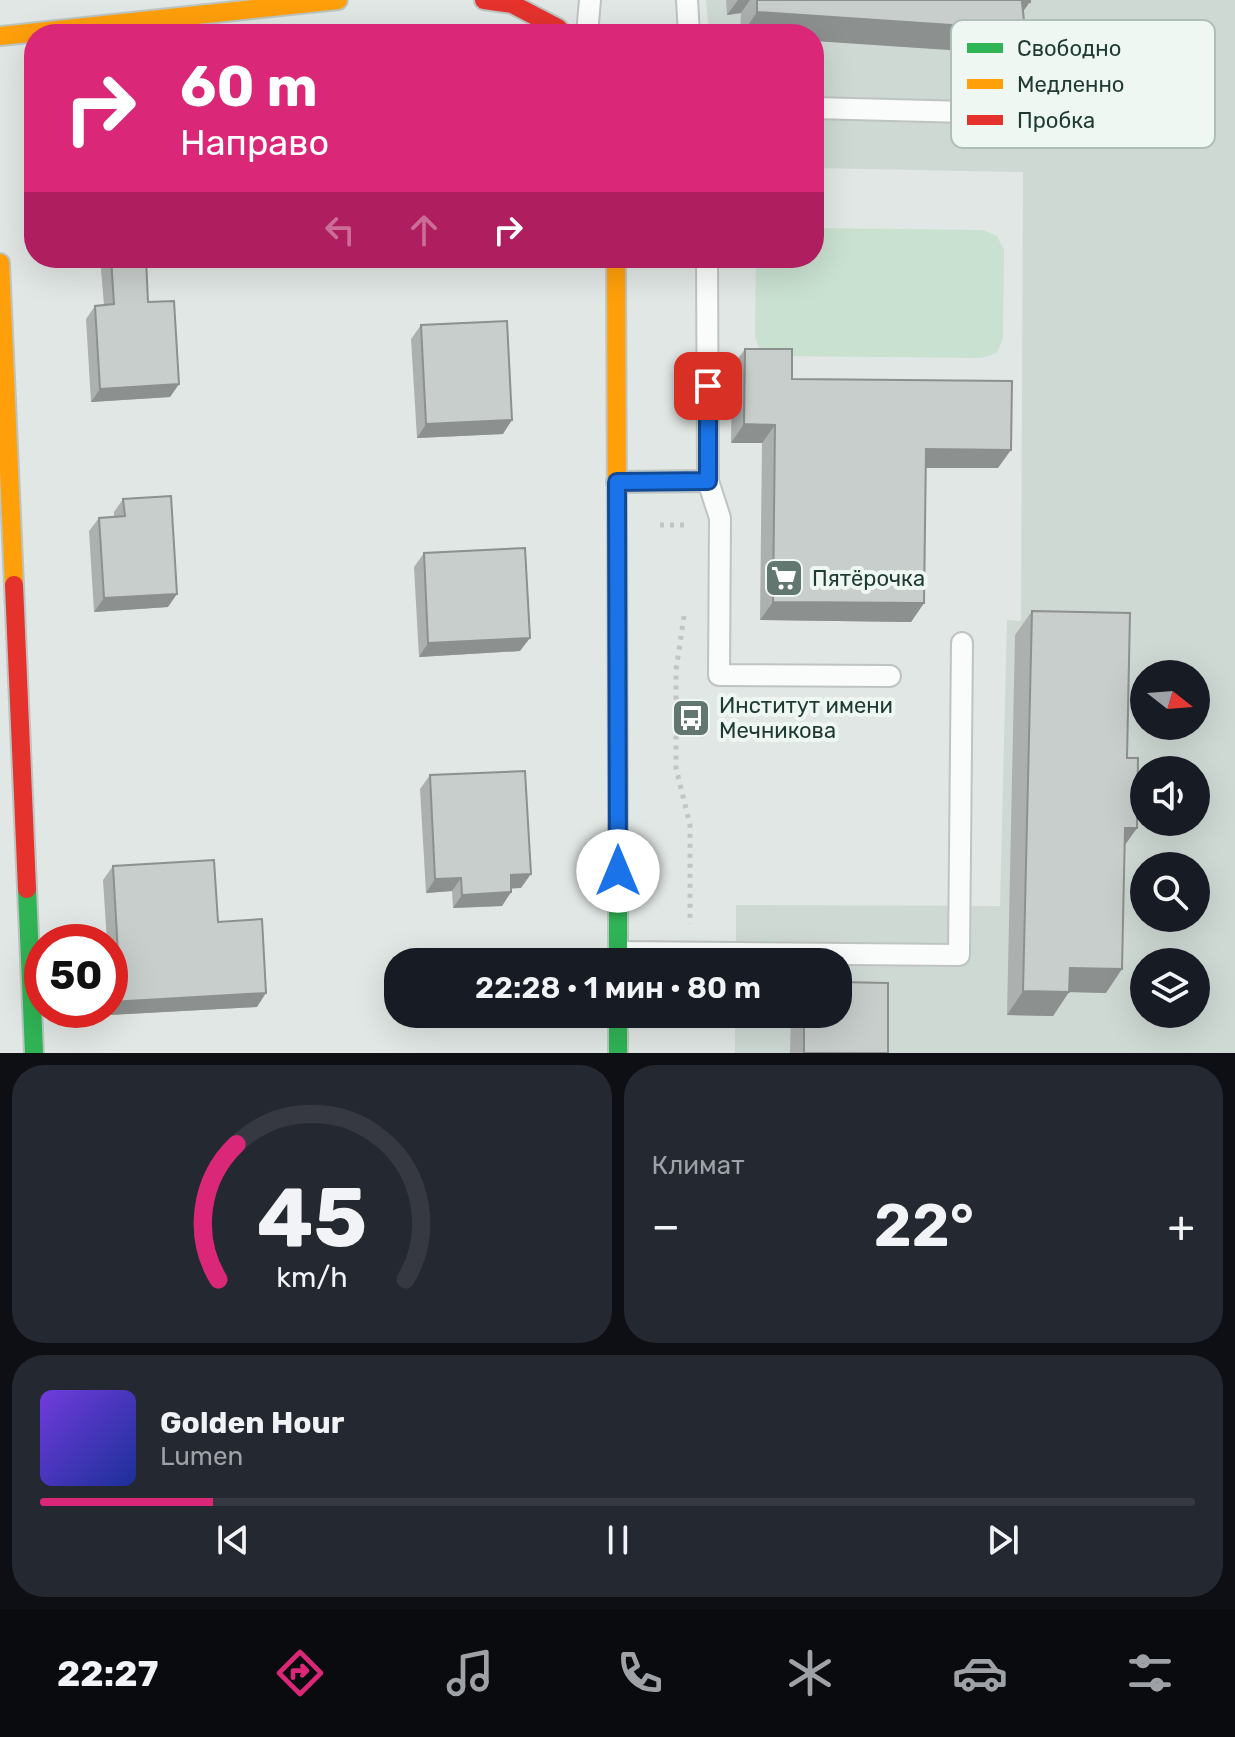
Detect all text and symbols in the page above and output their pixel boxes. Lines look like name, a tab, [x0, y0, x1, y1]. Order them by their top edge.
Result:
legend	[951, 20, 1215, 148]
text: Свободно	[1017, 35, 1121, 62]
text: 60 m	[180, 54, 318, 120]
icon: right	[48, 56, 152, 160]
text: Медленно	[1017, 71, 1125, 98]
text: Пробка	[1017, 107, 1095, 134]
text: Направо	[180, 121, 329, 164]
icon: left	[318, 208, 362, 252]
icon: ahead	[402, 208, 446, 252]
icon: right	[486, 208, 530, 252]
pin	[674, 352, 742, 420]
icon: arrive	[686, 364, 730, 408]
supermarket icon: Пятёрочка	[763, 557, 805, 599]
place label: Пятёрочка	[812, 565, 925, 592]
north arrow	[1130, 660, 1210, 740]
map controls	[1130, 660, 1210, 1028]
place label: Институт имени Мечникова	[719, 692, 893, 744]
bus stop icon: Институт имени Мечникова	[670, 697, 712, 739]
button: sound	[1130, 756, 1210, 836]
position arrow	[576, 829, 660, 913]
button: search	[1130, 852, 1210, 932]
speed limit sign: 50	[24, 924, 128, 1028]
button: layers	[1130, 948, 1210, 1028]
text: 22:28 · 1 мин · 80 m	[475, 970, 761, 1006]
text: Климат	[652, 1150, 744, 1181]
text: 45	[256, 1168, 367, 1267]
text: 22°	[874, 1190, 974, 1261]
text: −	[652, 1200, 680, 1252]
text: +	[1168, 1200, 1195, 1252]
text: km/h	[276, 1260, 347, 1294]
text: Golden Hour	[160, 1405, 344, 1441]
text: Lumen	[160, 1441, 243, 1472]
icon: previous	[211, 1518, 255, 1562]
icon: pause	[596, 1518, 640, 1562]
icon: next	[981, 1518, 1025, 1562]
icon: directions	[272, 1645, 328, 1701]
icon: music	[442, 1645, 498, 1701]
icon: phone	[612, 1645, 668, 1701]
icon: climate	[782, 1645, 838, 1701]
icon: car	[952, 1645, 1008, 1701]
icon: filters	[1122, 1645, 1178, 1701]
text: 22:27	[57, 1652, 158, 1695]

